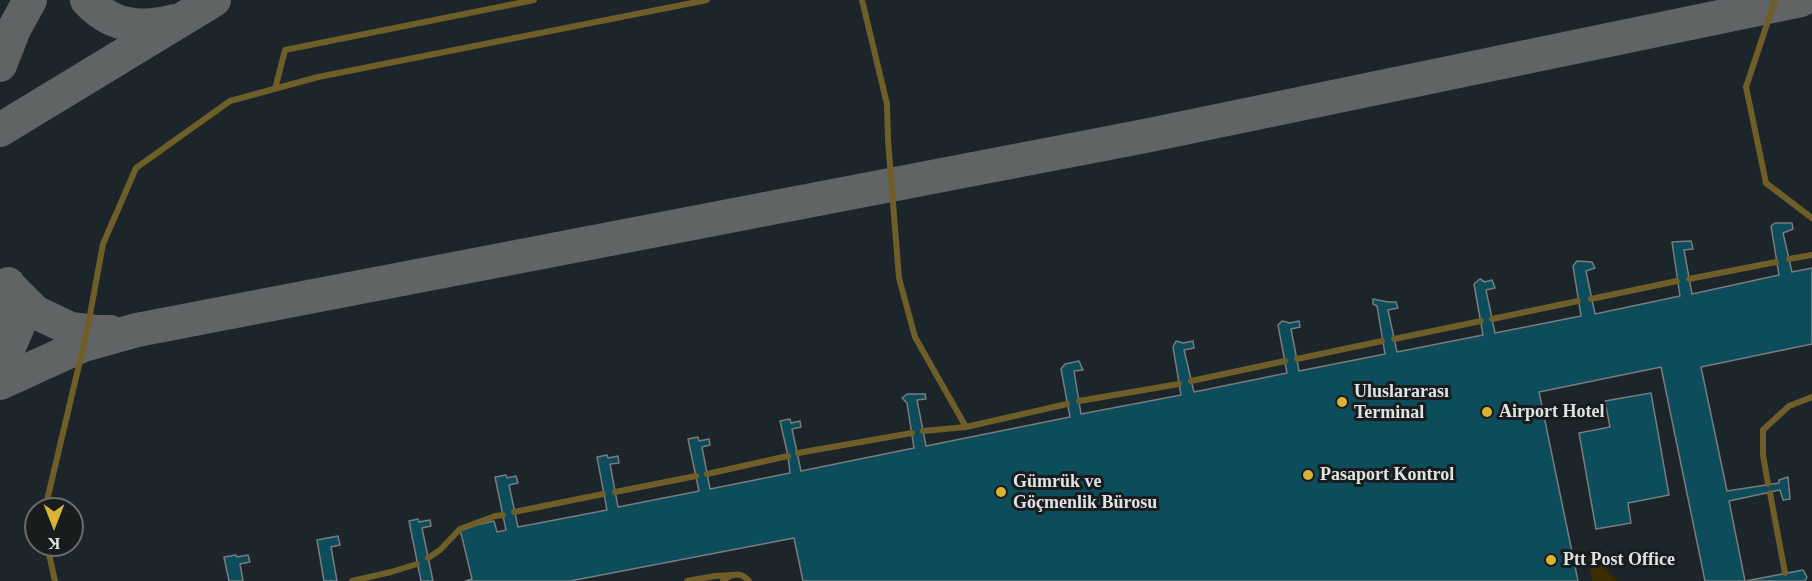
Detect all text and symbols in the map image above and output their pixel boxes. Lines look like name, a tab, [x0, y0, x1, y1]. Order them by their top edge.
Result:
place label: Uluslararası Terminal	[1354, 381, 1449, 424]
marker: Uluslararası Terminal	[1335, 395, 1349, 409]
place label: Airport Hotel	[1499, 401, 1604, 423]
marker: Airport Hotel	[1480, 405, 1494, 419]
place label: Pasaport Kontrol	[1320, 464, 1454, 486]
marker: Pasaport Kontrol	[1301, 468, 1315, 482]
place label: Gümrük ve Göçmenlik Bürosu	[1013, 471, 1157, 514]
marker: Gümrük ve Göçmenlik Bürosu	[994, 485, 1008, 499]
north arrow	[24, 497, 84, 557]
text: K	[48, 535, 60, 552]
place label: Ptt Post Office	[1563, 549, 1675, 571]
marker: Ptt Post Office	[1544, 553, 1558, 567]

